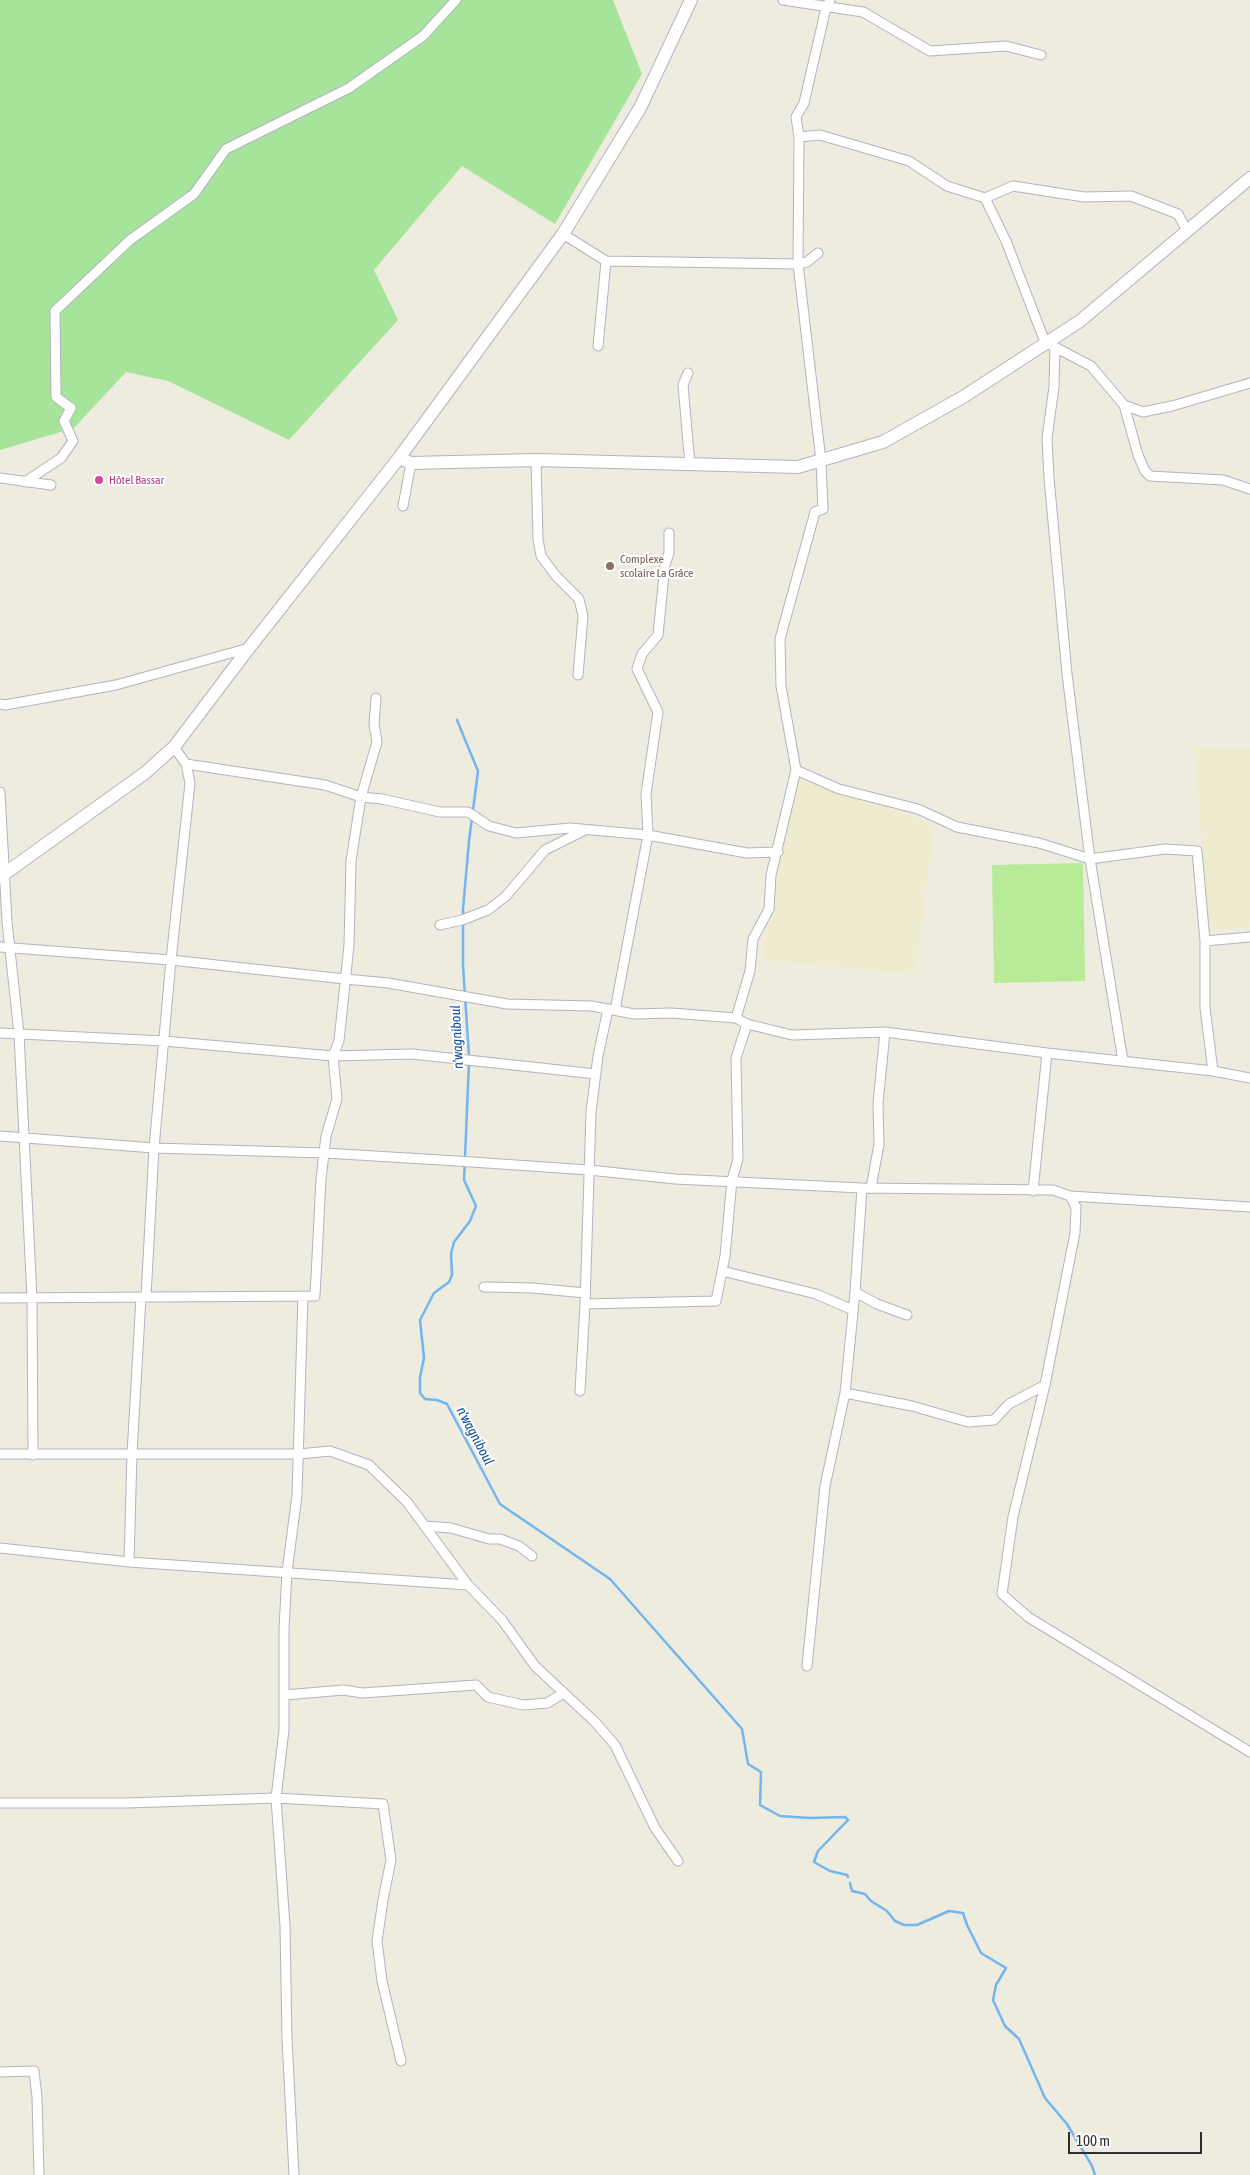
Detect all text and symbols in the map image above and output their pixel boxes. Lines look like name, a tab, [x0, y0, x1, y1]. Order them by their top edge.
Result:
place label: Hôtel Bassar	[109, 473, 164, 487]
marker: Hôtel Bassar	[93, 474, 105, 486]
place label: Complexe scolaire La Grâce	[620, 552, 693, 580]
marker: Complexe scolaire La Grâce	[604, 560, 616, 572]
water label: n'wagniboul	[447, 1005, 467, 1069]
water label: n'wagniboul	[453, 1404, 497, 1468]
scale bar	[1070, 2122, 1204, 2154]
text: 100 m	[1076, 2132, 1110, 2149]

